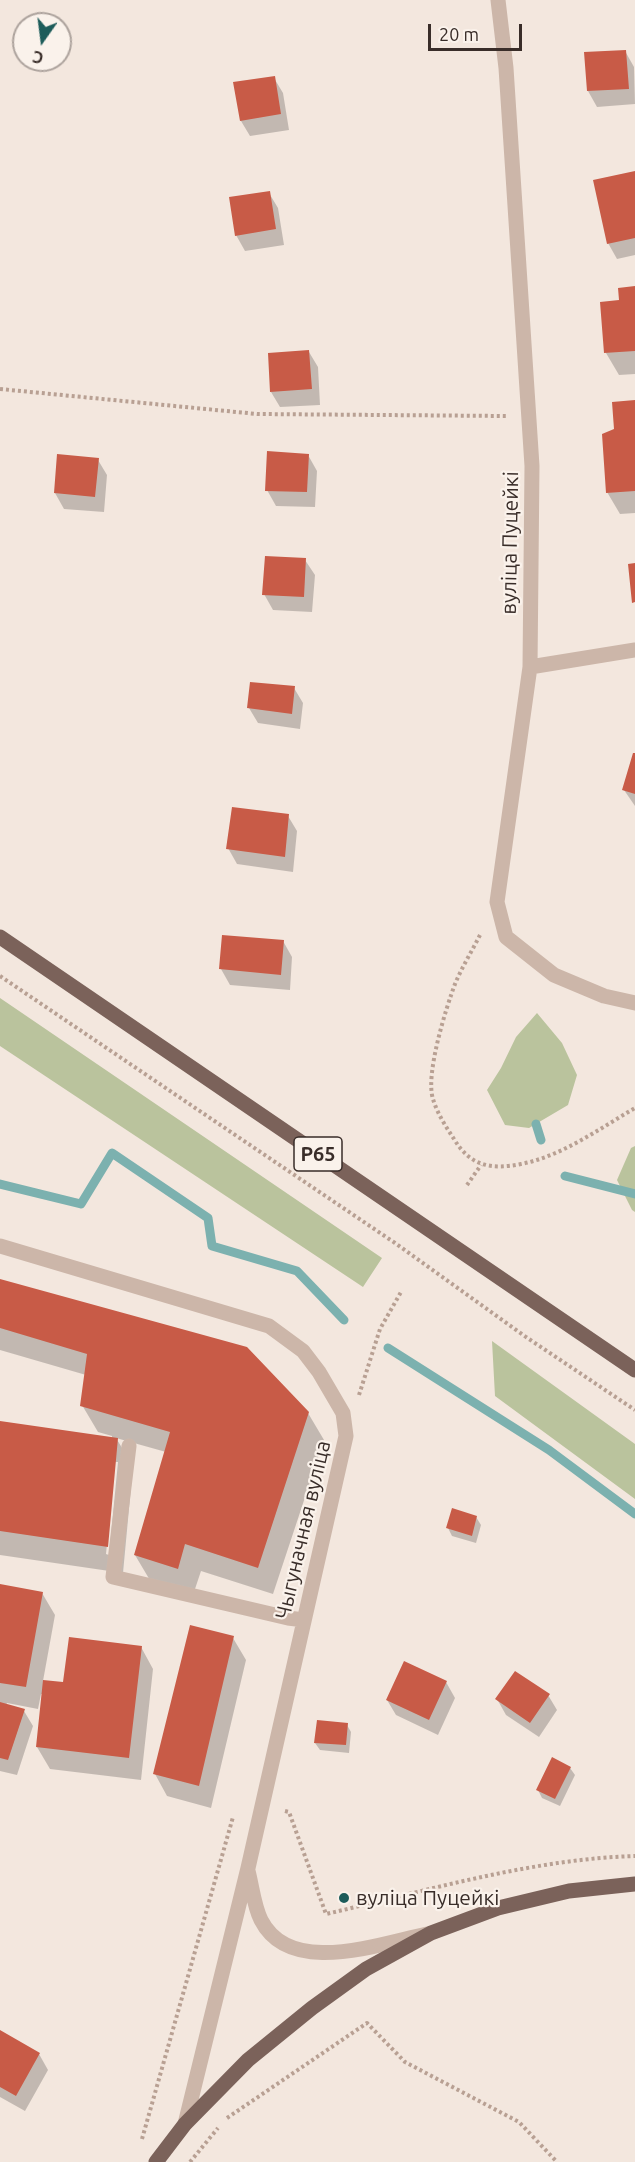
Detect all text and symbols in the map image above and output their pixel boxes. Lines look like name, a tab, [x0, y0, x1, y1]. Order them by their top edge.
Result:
north arrow	[12, 12, 72, 72]
scale bar	[431, 12, 526, 50]
text: 20 m	[439, 24, 479, 44]
text: С	[31, 48, 45, 67]
street label: вуліца Пуцейкі	[496, 471, 524, 615]
road number: Р65	[294, 1137, 342, 1171]
street label: Чыгуначная вуліца	[270, 1438, 336, 1622]
place label: вуліца Пуцейкі	[356, 1885, 499, 1911]
marker: вуліца Пуцейкі	[337, 1891, 351, 1905]

